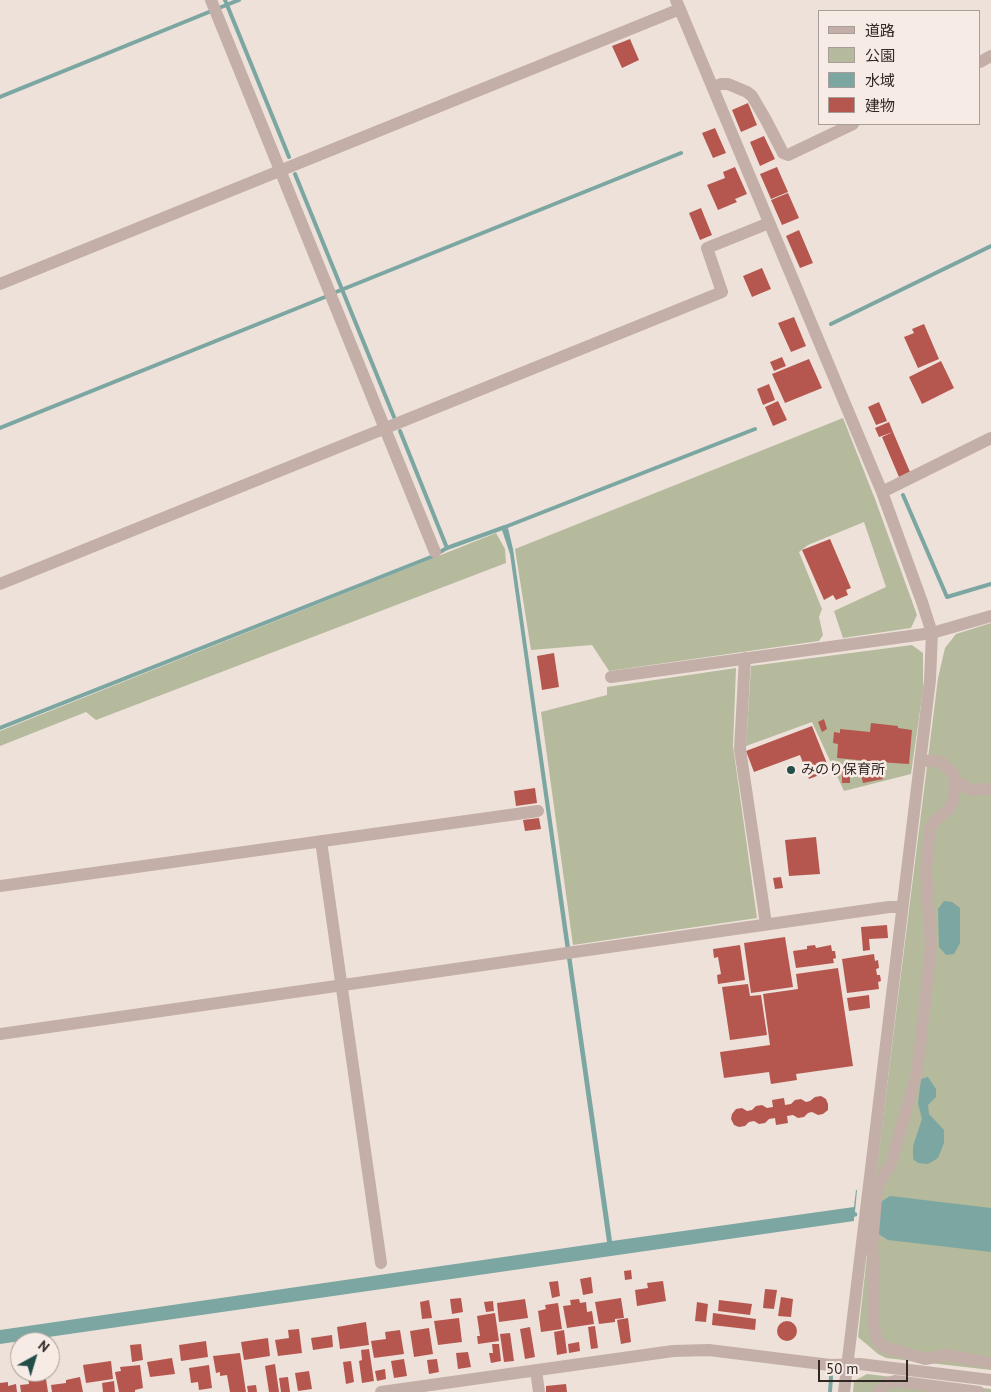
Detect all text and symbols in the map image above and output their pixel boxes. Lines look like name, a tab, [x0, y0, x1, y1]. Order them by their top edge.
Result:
legend	[818, 10, 981, 125]
text: 道路	[865, 21, 895, 40]
text: 公園	[865, 46, 895, 65]
text: 水域	[865, 71, 895, 90]
text: 建物	[865, 96, 895, 115]
place label: みのり保育所	[801, 762, 885, 778]
marker: みのり保育所	[785, 764, 797, 776]
north arrow	[10, 1332, 60, 1382]
text: N	[35, 1336, 53, 1356]
scale bar	[821, 1350, 911, 1382]
text: 50 m	[826, 1359, 859, 1378]

